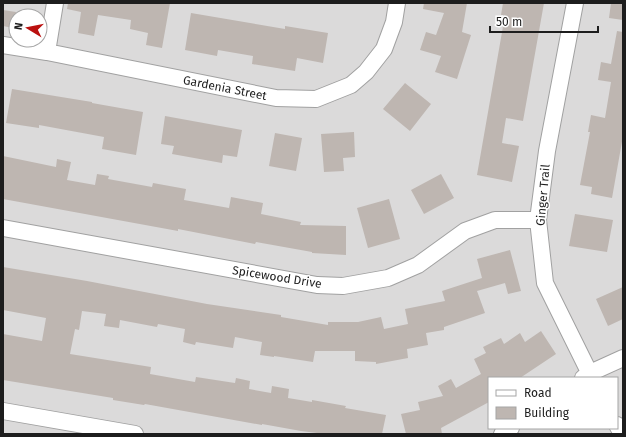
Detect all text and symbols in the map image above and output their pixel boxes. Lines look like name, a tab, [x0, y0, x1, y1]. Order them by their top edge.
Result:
north arrow	[8, 8, 48, 48]
scale bar	[490, 8, 598, 34]
text: 50 m	[496, 15, 522, 29]
text: N	[12, 22, 26, 31]
street label: Gardenia Street	[182, 73, 269, 103]
street label: Ginger Trail	[533, 163, 553, 226]
street label: Spicewood Drive	[231, 263, 323, 291]
legend	[488, 377, 618, 429]
text: Road	[524, 386, 552, 400]
text: Building	[524, 406, 570, 420]

